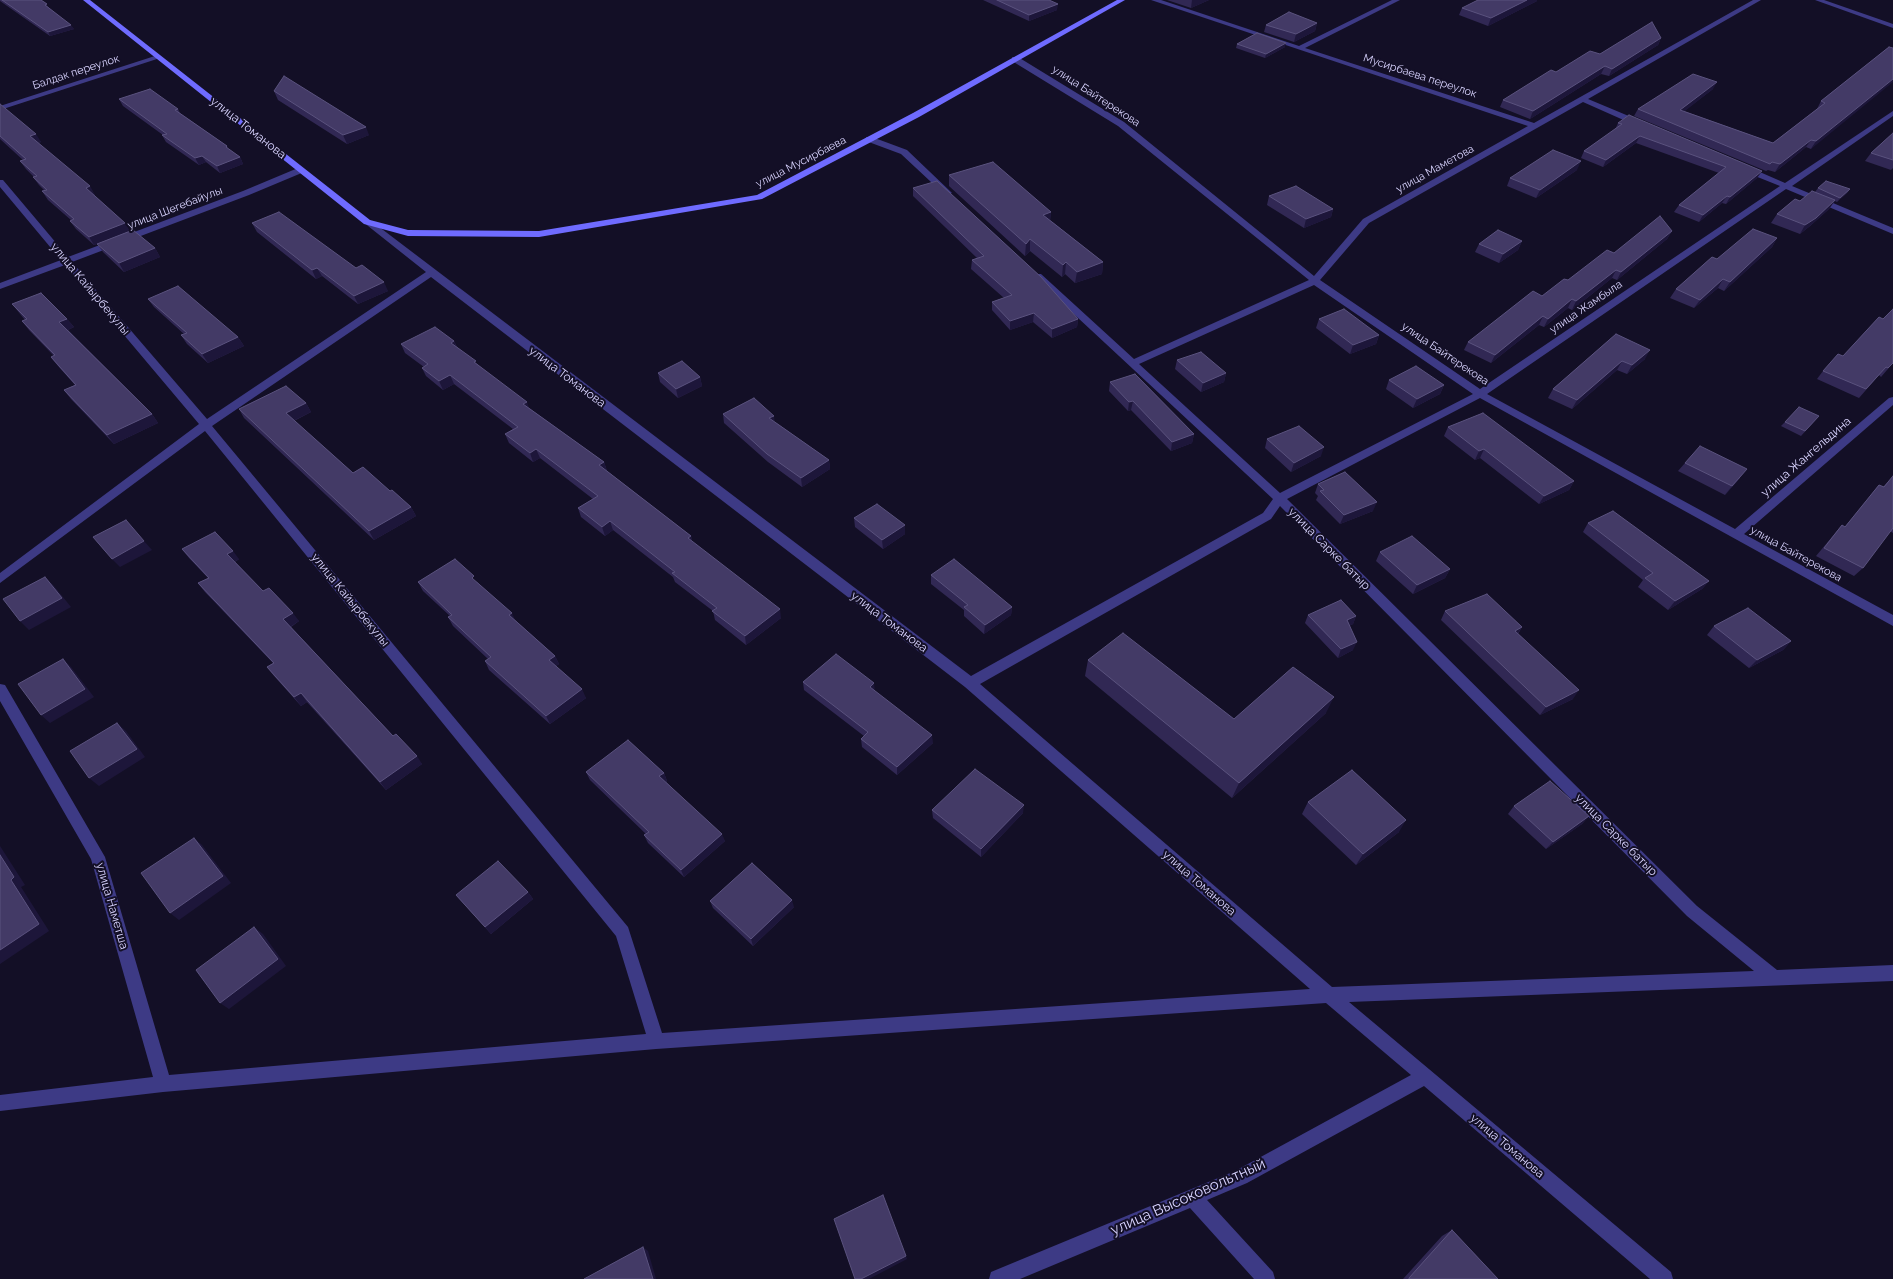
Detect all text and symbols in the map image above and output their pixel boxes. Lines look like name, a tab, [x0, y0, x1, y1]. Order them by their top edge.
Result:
street label: Мусирбаева переулок	[1361, 51, 1479, 101]
street label: Балдак переулок	[31, 52, 121, 92]
street label: улица Байтерекова	[1049, 63, 1143, 129]
street label: улица Томанова	[207, 94, 289, 162]
street label: улица Мусирбаева	[754, 133, 848, 191]
street label: улица Маметова	[1394, 142, 1476, 196]
street label: улица Шегебайулы	[126, 184, 224, 232]
street label: улица Кайырбекулы	[47, 240, 133, 338]
street label: улица Жамбыла	[1547, 278, 1625, 336]
street label: улица Байтерекова	[1399, 320, 1491, 388]
street label: улица Томанова	[526, 344, 608, 410]
street label: улица Жангельдина	[1758, 414, 1854, 500]
street label: улица Сарке батыр	[1285, 505, 1373, 593]
street label: улица Байтерекова	[1748, 523, 1844, 585]
street label: улица Кайырбекулы	[308, 550, 392, 650]
street label: улица Томанова	[848, 589, 930, 655]
street label: улица Сарке батыр	[1572, 791, 1660, 879]
street label: улица Томанова	[1159, 847, 1239, 919]
street label: улица Наметша	[93, 861, 131, 951]
street label: улица Томанова	[1467, 1111, 1547, 1181]
street label: улица Высоковольтный	[1108, 1155, 1268, 1239]

